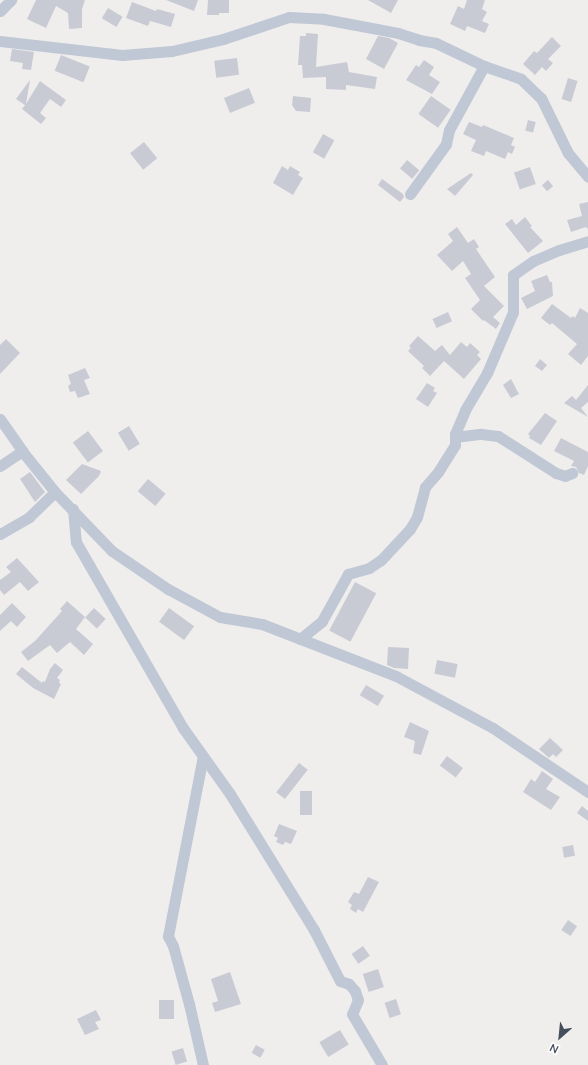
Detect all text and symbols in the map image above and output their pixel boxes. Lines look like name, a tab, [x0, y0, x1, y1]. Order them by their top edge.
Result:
north arrow	[540, 1017, 580, 1057]
text: N	[547, 1040, 561, 1057]

